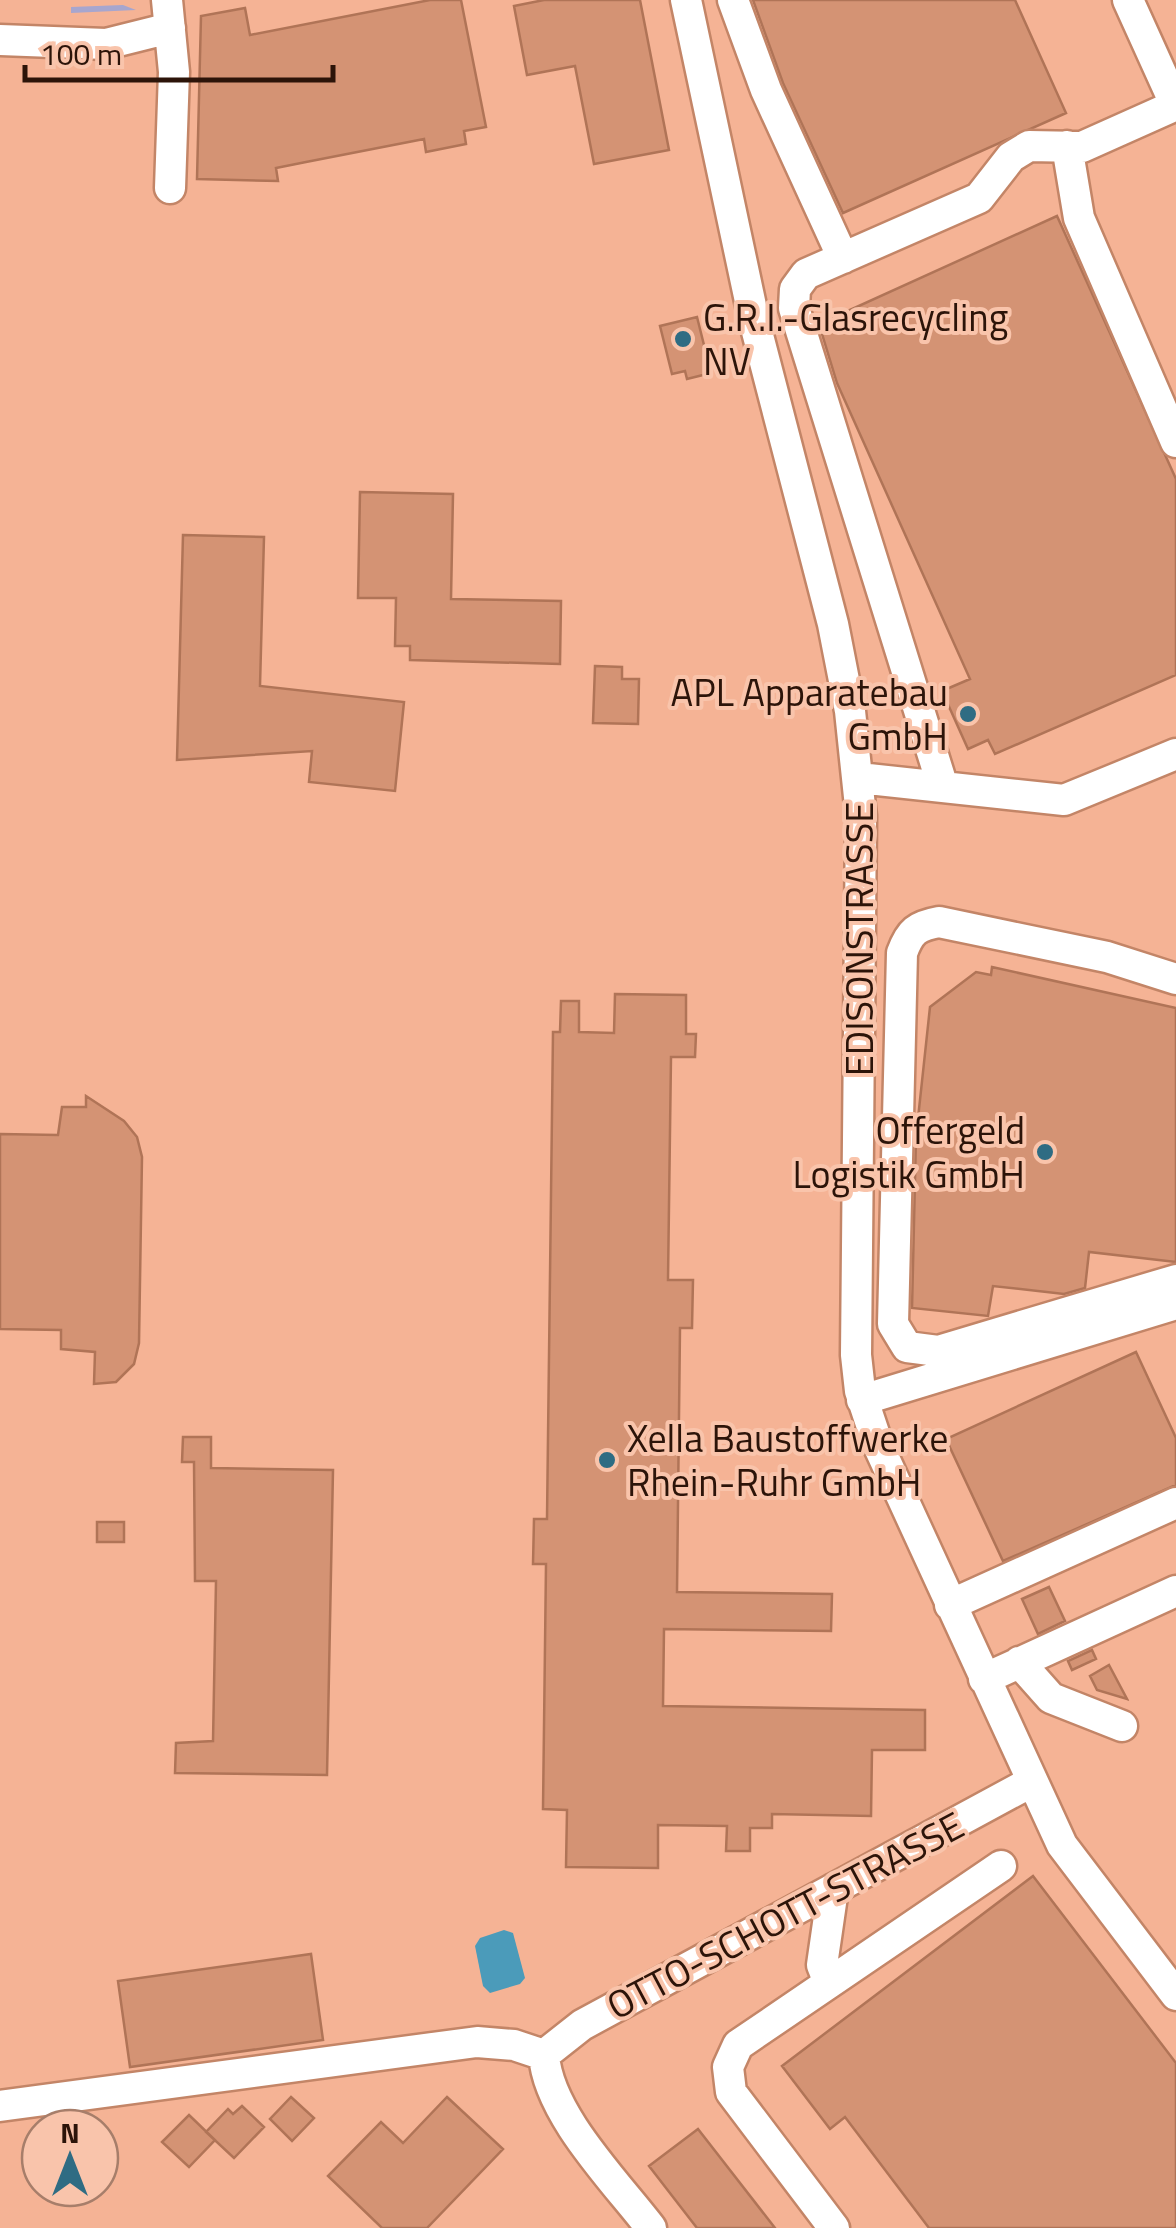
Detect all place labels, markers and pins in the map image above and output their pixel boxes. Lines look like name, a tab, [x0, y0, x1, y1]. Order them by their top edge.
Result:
place label: G.R.I.-Glasrecycling NV	[703, 288, 1008, 390]
marker: G.R.I.-Glasrecycling NV	[672, 328, 694, 350]
place label: APL Apparatebau GmbH	[671, 663, 948, 765]
marker: APL Apparatebau GmbH	[957, 703, 979, 725]
place label: Offergeld Logistik GmbH	[793, 1101, 1025, 1203]
marker: Offergeld Logistik GmbH	[1034, 1141, 1056, 1163]
place label: Xella Baustoffwerke Rhein-Ruhr GmbH	[627, 1409, 948, 1511]
marker: Xella Baustoffwerke Rhein-Ruhr GmbH	[596, 1449, 618, 1471]

